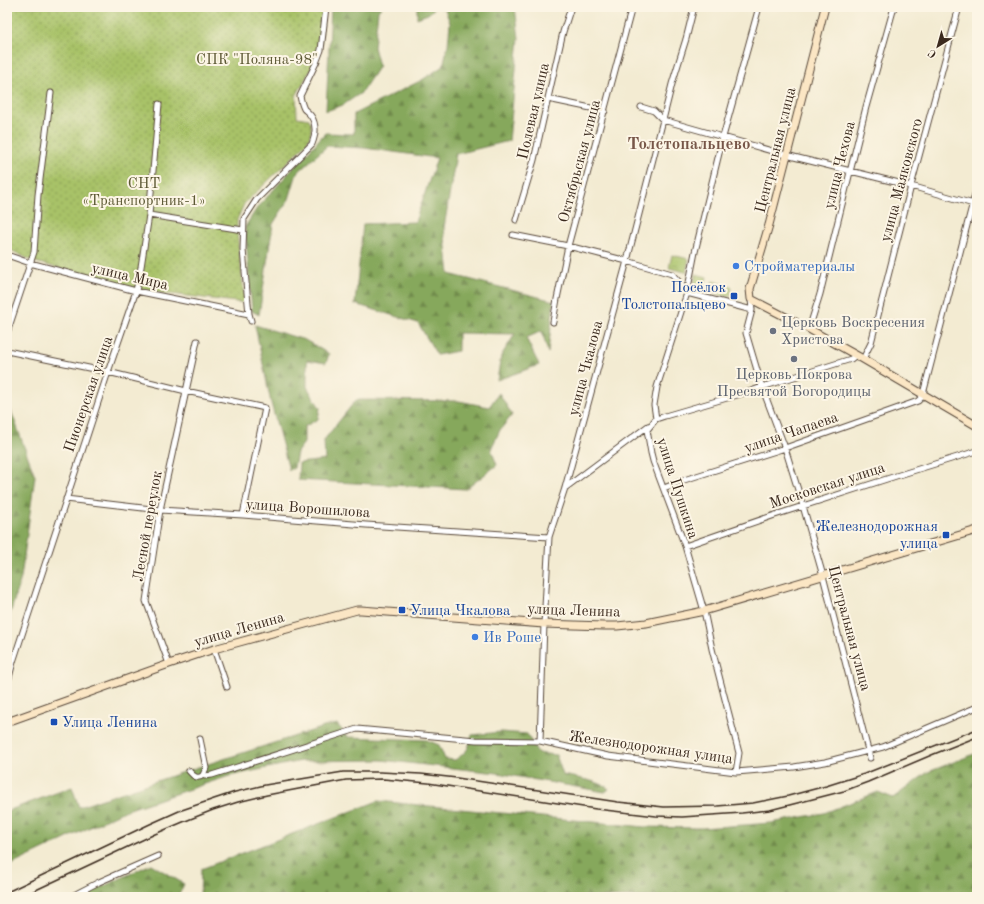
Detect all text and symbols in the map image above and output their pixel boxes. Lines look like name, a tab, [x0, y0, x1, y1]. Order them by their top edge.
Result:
north arrow	[918, 26, 958, 66]
text: С	[927, 46, 939, 59]
park label: СПК "Поляна-98"	[196, 53, 318, 68]
street label: Полевая улица	[516, 61, 553, 161]
street label: Центральная улица	[754, 85, 799, 215]
street label: Октябрьская улица	[557, 98, 604, 225]
street label: улица Маяковского	[879, 117, 926, 244]
street label: улица Чехова	[822, 119, 859, 211]
district label: Толстопальцево	[627, 136, 751, 153]
park label: СНТ «Транспортник-1»	[82, 177, 206, 209]
place label: Стройматериалы	[744, 260, 855, 275]
street label: улица Мира	[90, 261, 170, 294]
marker: Стройматериалы	[731, 261, 741, 271]
place label: Посёлок Толстопальцево	[621, 281, 726, 313]
marker: Посёлок Толстопальцево	[729, 291, 739, 301]
place label: Церковь Воскресения Христова	[781, 316, 925, 348]
street label: улица Чкалова	[567, 319, 607, 418]
marker: Церковь Воскресения Христова	[768, 326, 778, 336]
street label: Пионерская улица	[62, 334, 117, 455]
marker: Церковь Покрова Пресвятой Богородицы	[789, 354, 799, 364]
place label: Церковь Покрова Пресвятой Богородицы	[717, 368, 871, 400]
street label: улица Чапаева	[743, 410, 841, 456]
street label: улица Пушкина	[653, 436, 700, 541]
street label: Московская улица	[768, 460, 888, 512]
street label: Лесной переулок	[131, 469, 166, 583]
street label: улица Ворошилова	[245, 498, 371, 521]
place label: Железнодорожная улица	[816, 520, 939, 552]
marker: Железнодорожная улица	[941, 530, 951, 540]
street label: Центральная улица	[825, 564, 873, 693]
street label: улица Ленина	[527, 602, 621, 621]
place label: Улица Чкалова	[410, 604, 511, 619]
marker: Улица Чкалова	[397, 605, 407, 615]
street label: улица Ленина	[193, 610, 287, 650]
place label: Ив Роше	[483, 631, 541, 646]
marker: Ив Роше	[470, 632, 480, 642]
place label: Улица Ленина	[62, 716, 158, 731]
marker: Улица Ленина	[49, 717, 59, 727]
street label: Железнодорожная улица	[568, 730, 734, 767]

